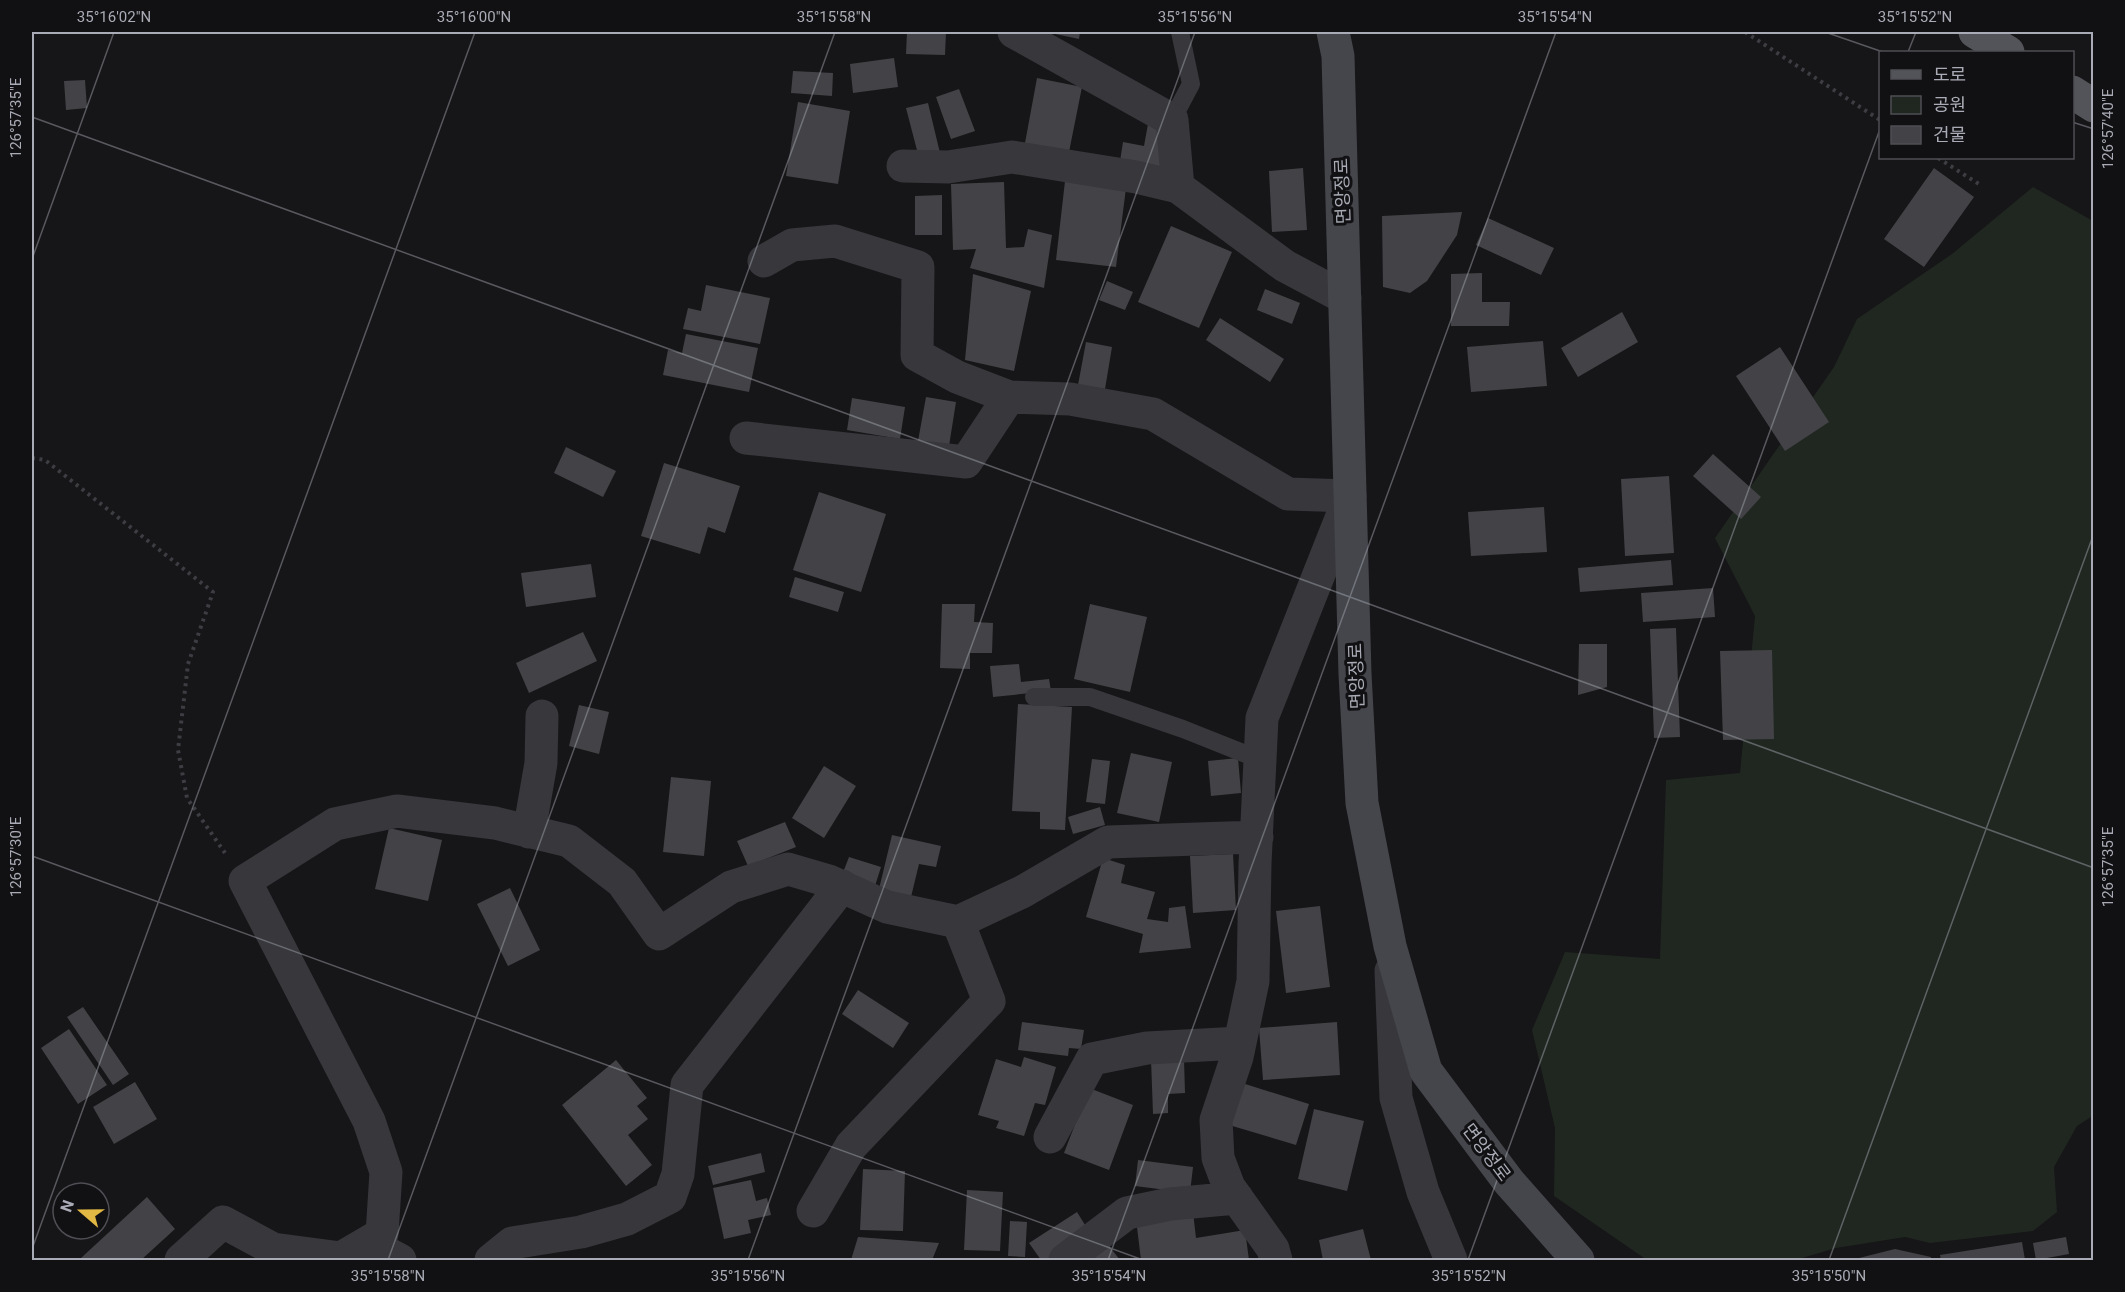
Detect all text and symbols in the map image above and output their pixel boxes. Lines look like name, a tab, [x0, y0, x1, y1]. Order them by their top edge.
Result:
text: 35°16'02"N	[77, 8, 151, 26]
text: 35°16'00"N	[437, 8, 511, 26]
text: 35°15'58"N	[797, 8, 871, 26]
text: 35°15'56"N	[1158, 8, 1232, 26]
text: 35°15'54"N	[1518, 8, 1592, 26]
text: 35°15'52"N	[1878, 8, 1952, 26]
legend	[1879, 51, 2074, 159]
text: 도로	[1933, 64, 1966, 85]
text: 126°57'35"E	[7, 77, 25, 158]
text: 126°57'40"E	[2099, 88, 2117, 169]
text: 공원	[1933, 94, 1966, 115]
text: 건물	[1933, 124, 1966, 145]
street label: 면앙정로	[1330, 158, 1354, 224]
street label: 면앙정로	[1344, 643, 1368, 709]
text: 126°57'30"E	[7, 816, 25, 897]
text: 126°57'35"E	[2099, 826, 2117, 907]
street label: 면앙정로	[1459, 1119, 1515, 1185]
north arrow	[51, 1181, 111, 1241]
text: N	[57, 1197, 78, 1215]
text: 35°15'58"N	[351, 1267, 425, 1285]
text: 35°15'56"N	[711, 1267, 785, 1285]
text: 35°15'54"N	[1072, 1267, 1146, 1285]
text: 35°15'52"N	[1432, 1267, 1506, 1285]
text: 35°15'50"N	[1792, 1267, 1866, 1285]

